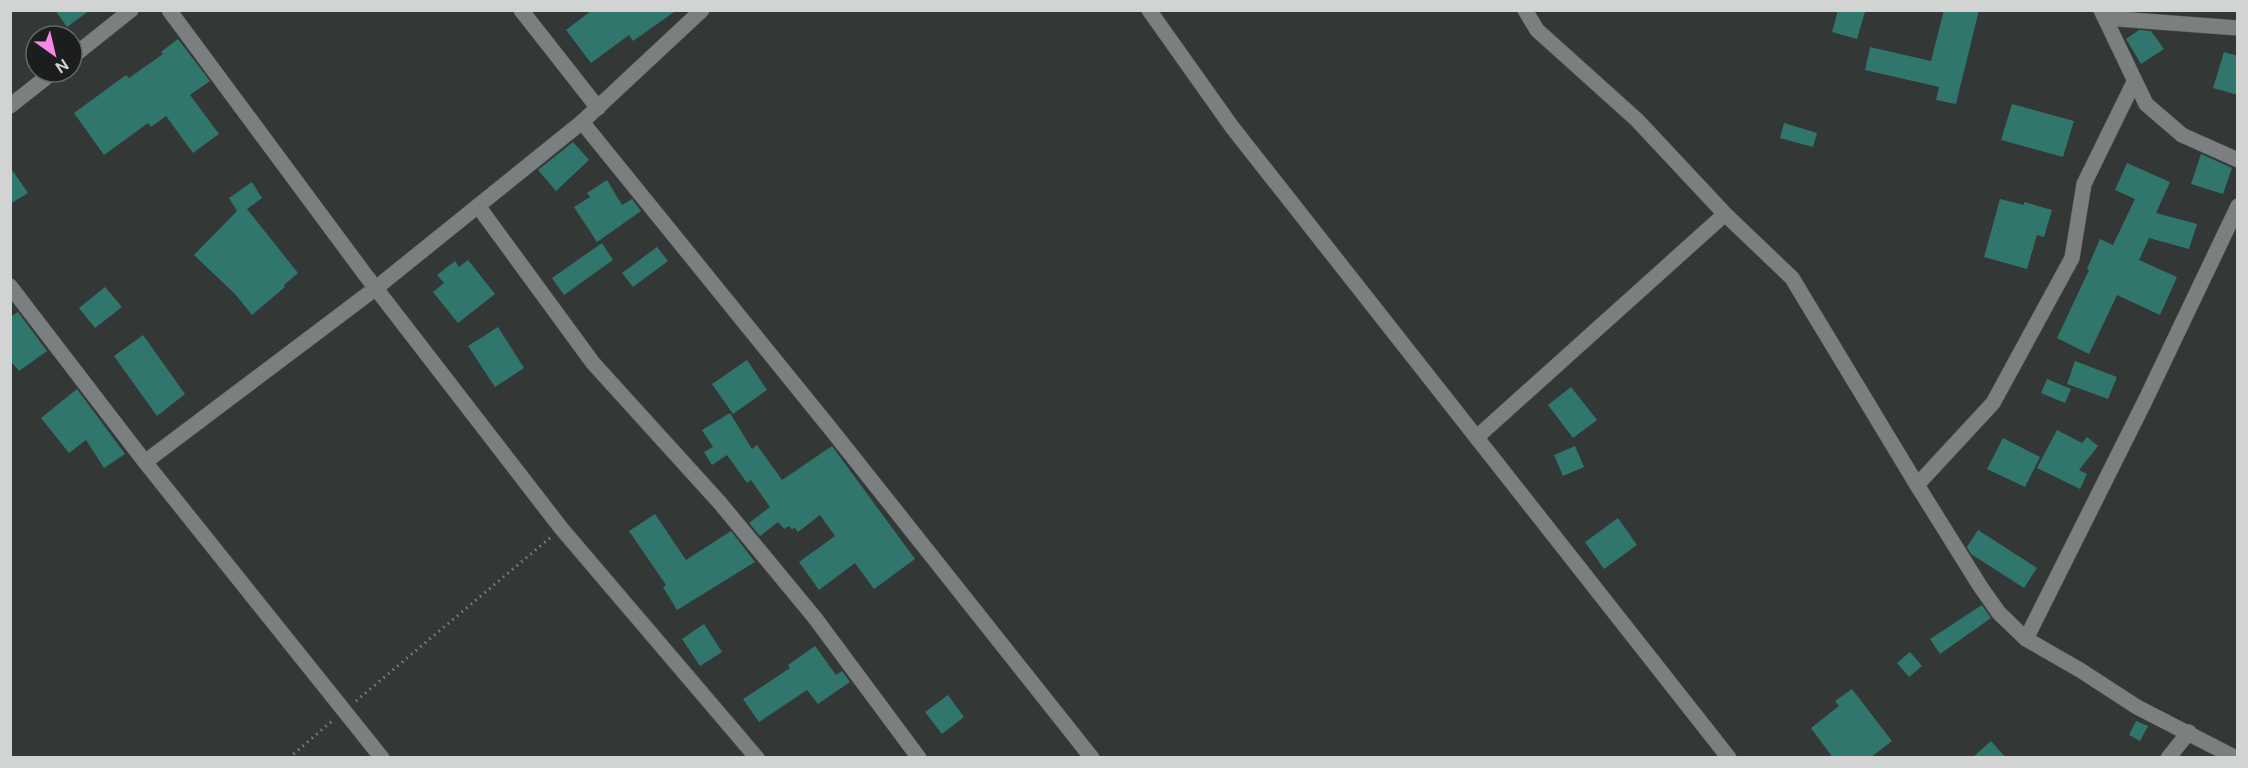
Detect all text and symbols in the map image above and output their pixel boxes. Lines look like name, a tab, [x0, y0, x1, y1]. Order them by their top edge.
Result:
north arrow	[24, 24, 84, 84]
text: N	[51, 54, 73, 78]

